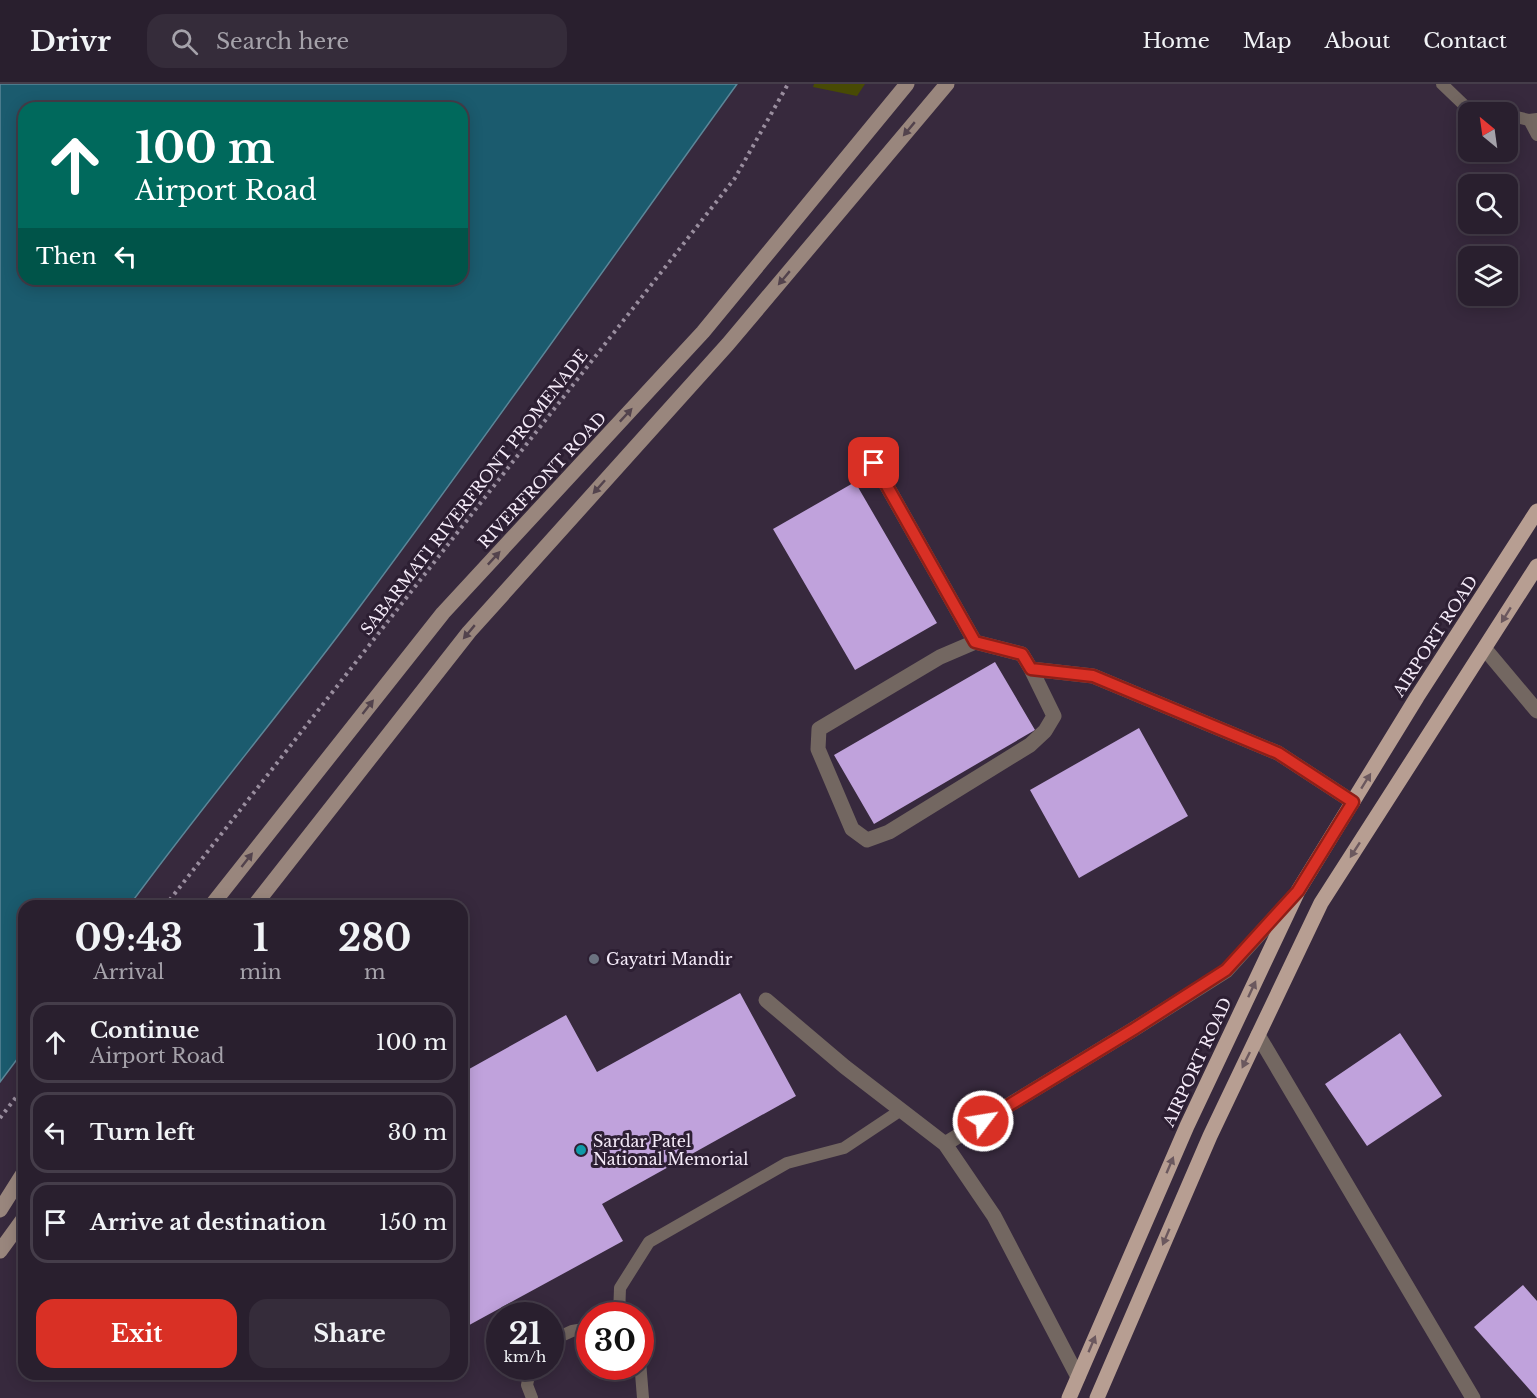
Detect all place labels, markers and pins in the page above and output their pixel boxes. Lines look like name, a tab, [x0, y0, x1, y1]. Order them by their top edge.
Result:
pin	[848, 437, 899, 488]
place label: Gayatri Mandir	[606, 949, 733, 969]
marker: Gayatri Mandir	[587, 952, 601, 966]
place label: Sardar Patel National Memorial	[593, 1131, 748, 1169]
marker: Sardar Patel National Memorial	[574, 1143, 588, 1157]

